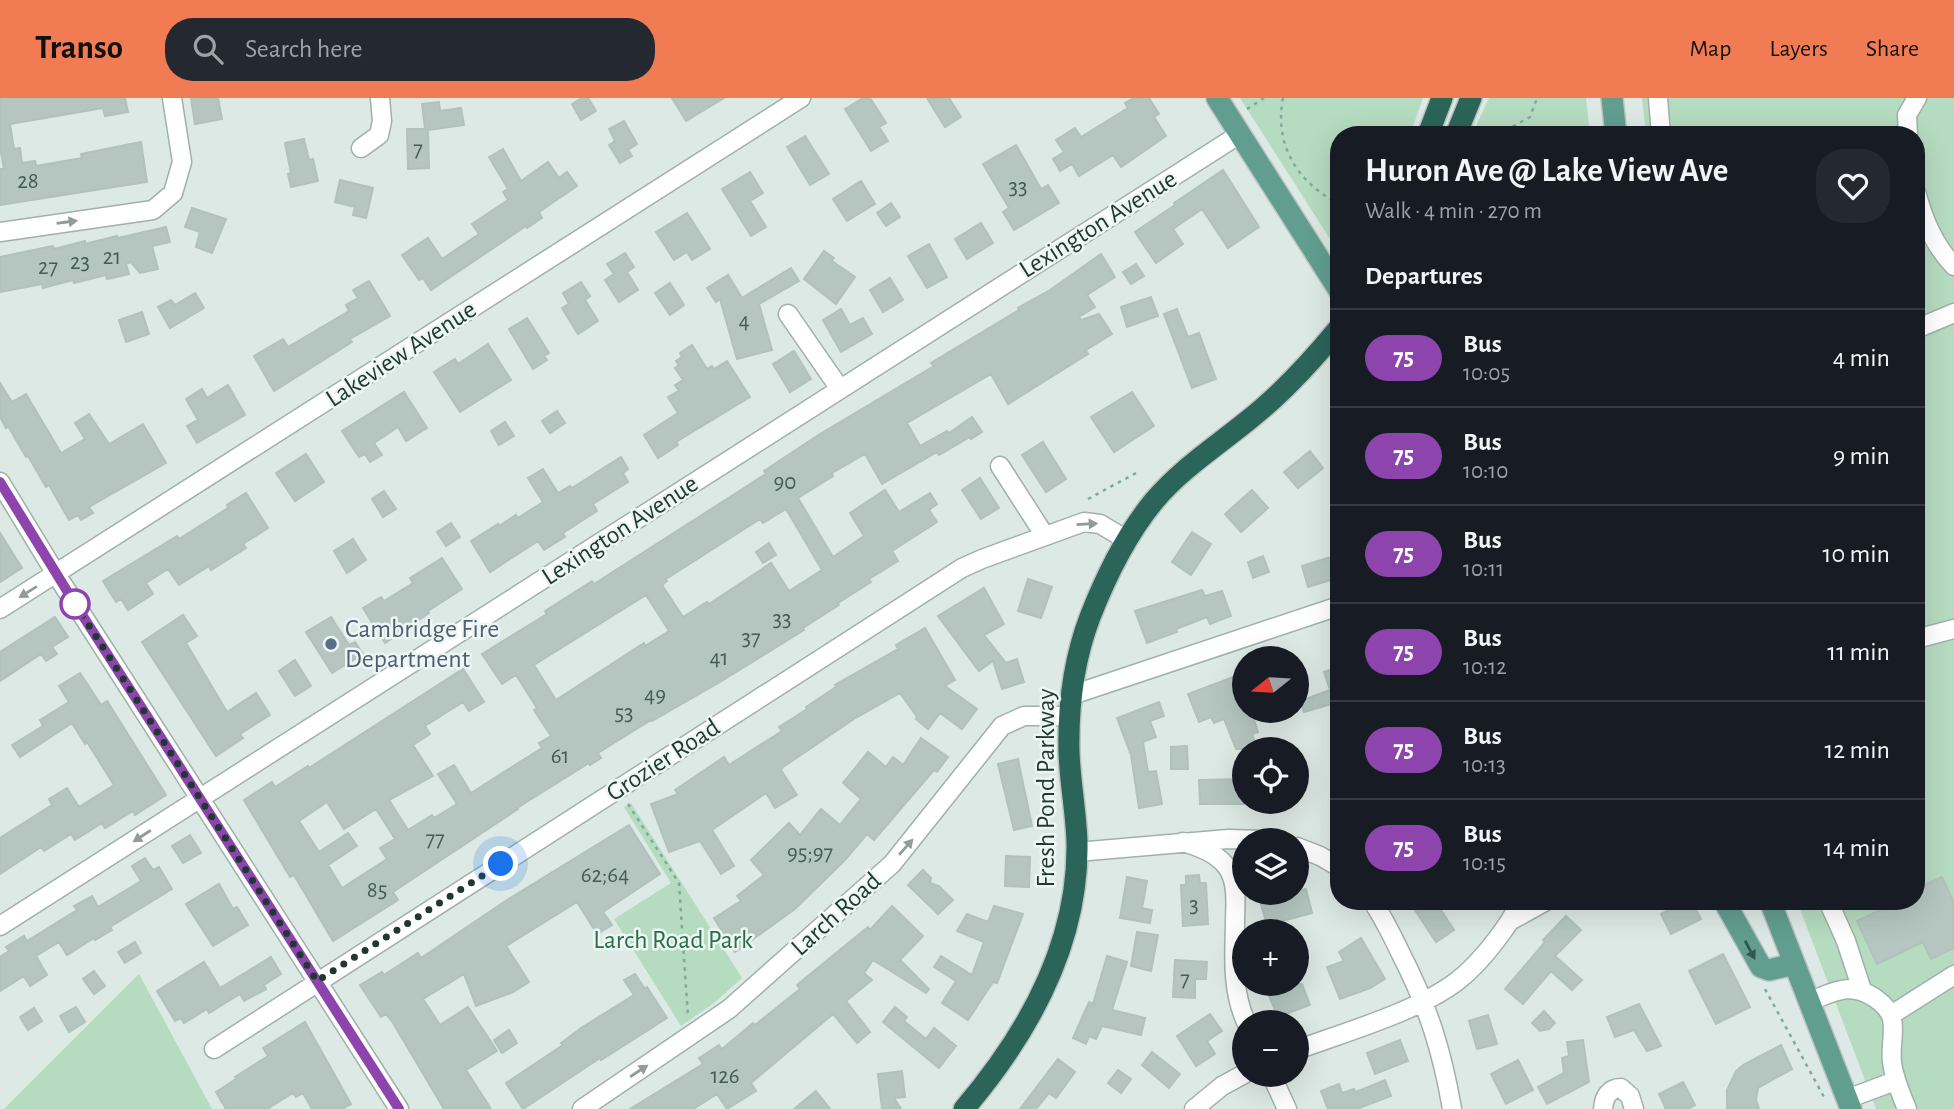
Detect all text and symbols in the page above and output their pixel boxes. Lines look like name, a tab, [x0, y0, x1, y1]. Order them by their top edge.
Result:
search box	[165, 18, 655, 81]
icon: search	[189, 30, 227, 68]
text: Transo	[35, 32, 123, 65]
text: Search here	[245, 36, 363, 62]
text: Map	[1689, 37, 1731, 61]
text: Layers	[1769, 37, 1828, 61]
text: Share	[1866, 37, 1919, 61]
house number: 7	[413, 138, 423, 161]
button: heart	[1816, 149, 1890, 223]
text: Huron Ave @ Lake View Ave	[1365, 155, 1728, 188]
street label: Lexington Avenue	[1015, 165, 1181, 283]
house number: 28	[17, 170, 39, 193]
house number: 33	[1009, 176, 1027, 199]
text: Walk · 4 min · 270 m	[1365, 200, 1542, 223]
one-way arrow	[57, 216, 79, 227]
house number: 21	[103, 246, 121, 269]
house number: 23	[70, 251, 90, 274]
house number: 27	[38, 256, 58, 279]
text: Departures	[1365, 263, 1483, 289]
street label: Lakeview Avenue	[321, 296, 481, 412]
house number: 4	[738, 310, 750, 333]
text: Bus	[1463, 331, 1502, 357]
text: 4 min	[1833, 345, 1890, 371]
text: 75	[1393, 346, 1414, 370]
text: 10:05	[1463, 362, 1510, 385]
text: Bus	[1463, 429, 1502, 455]
text: 9 min	[1833, 443, 1890, 469]
text: 75	[1393, 444, 1414, 468]
text: 10:10	[1463, 460, 1508, 483]
street label: Lexington Avenue	[537, 470, 703, 590]
house number: 90	[774, 471, 796, 494]
one-way arrow	[1076, 518, 1098, 529]
text: Bus	[1463, 527, 1502, 553]
text: 10 min	[1823, 541, 1890, 567]
text: 75	[1393, 542, 1414, 566]
text: 10:11	[1463, 558, 1504, 581]
one-way arrow	[19, 585, 38, 598]
unlabelled marker	[60, 589, 90, 619]
house number: 33	[773, 608, 791, 631]
place label: Cambridge Fire Department	[345, 616, 499, 672]
text: Bus	[1463, 625, 1502, 651]
house number: 37	[741, 627, 761, 650]
marker: Cambridge Fire Department	[323, 636, 339, 652]
text: 11 min	[1827, 639, 1890, 665]
text: 75	[1393, 640, 1414, 664]
north arrow	[1232, 646, 1309, 723]
map controls	[1232, 646, 1309, 1087]
house number: 41	[710, 647, 728, 670]
text: 10:12	[1463, 656, 1507, 679]
house number: 49	[644, 684, 666, 707]
street label: Fresh Pond Parkway	[1033, 689, 1059, 887]
house number: 53	[614, 702, 634, 725]
street label: Grozier Road	[602, 714, 724, 806]
text: Bus	[1463, 723, 1502, 749]
button: locate	[1232, 737, 1309, 814]
text: 12 min	[1824, 737, 1890, 763]
text: 75	[1393, 738, 1414, 762]
house number: 61	[551, 745, 569, 768]
text: 10:13	[1463, 754, 1506, 777]
text: Bus	[1463, 821, 1502, 847]
house number: 77	[425, 828, 445, 851]
button: layers	[1232, 828, 1309, 905]
one-way arrow	[132, 829, 152, 842]
text: 14 min	[1824, 835, 1890, 861]
text: 75	[1393, 836, 1414, 860]
one-way arrow	[898, 839, 913, 856]
house number: 95;97	[787, 842, 833, 865]
your location	[483, 846, 518, 881]
text: 10:15	[1463, 852, 1506, 875]
house number: 62;64	[581, 864, 629, 887]
street label: Larch Road	[786, 867, 886, 961]
house number: 85	[367, 879, 387, 902]
house number: 3	[1189, 894, 1199, 917]
button: +	[1232, 919, 1309, 996]
park label: Larch Road Park	[593, 927, 753, 953]
one-way arrow	[1745, 940, 1756, 960]
house number: 7	[1180, 968, 1190, 991]
button: −	[1232, 1010, 1309, 1087]
one-way arrow	[629, 1065, 648, 1078]
house number: 126	[710, 1065, 740, 1088]

